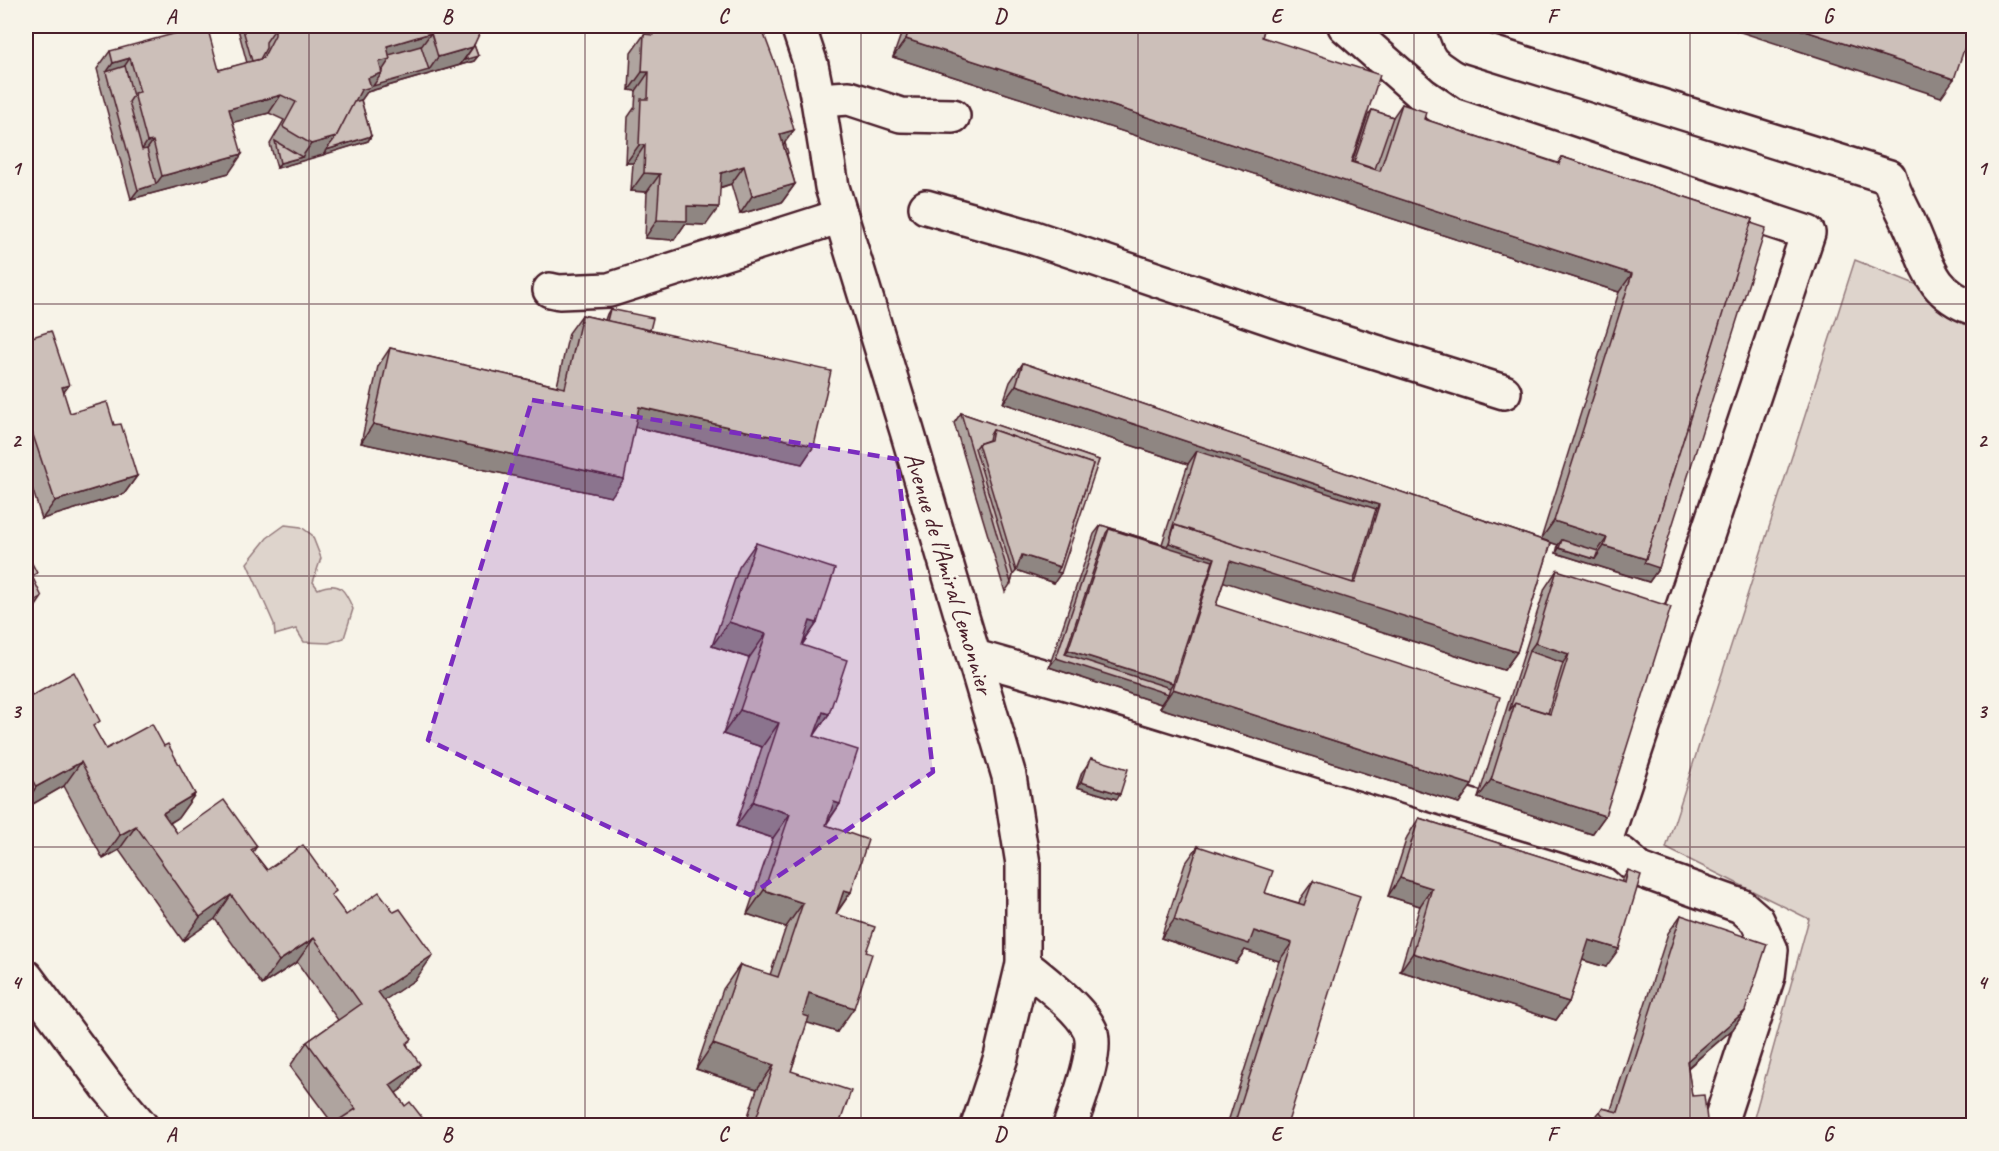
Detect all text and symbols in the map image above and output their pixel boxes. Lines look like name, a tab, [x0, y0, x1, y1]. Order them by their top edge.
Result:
text: A	[166, 4, 178, 29]
text: B	[442, 4, 454, 29]
text: C	[718, 4, 730, 29]
text: D	[994, 4, 1008, 29]
text: E	[1271, 4, 1285, 29]
text: F	[1547, 4, 1561, 29]
text: G	[1823, 4, 1836, 29]
text: 1	[12, 156, 23, 181]
text: 1	[1978, 156, 1989, 181]
text: 2	[12, 428, 23, 453]
text: 2	[1978, 428, 1989, 453]
street label: Avenue de l'Amiral Lemonnier	[896, 448, 1002, 700]
text: 3	[12, 699, 23, 724]
text: 3	[1978, 699, 1989, 724]
text: 4	[12, 970, 24, 995]
text: 4	[1978, 970, 1990, 995]
text: A	[166, 1122, 178, 1147]
text: B	[442, 1122, 454, 1147]
text: C	[718, 1122, 730, 1147]
text: D	[994, 1122, 1008, 1147]
text: E	[1271, 1122, 1285, 1147]
text: F	[1547, 1122, 1561, 1147]
text: G	[1823, 1122, 1836, 1147]

